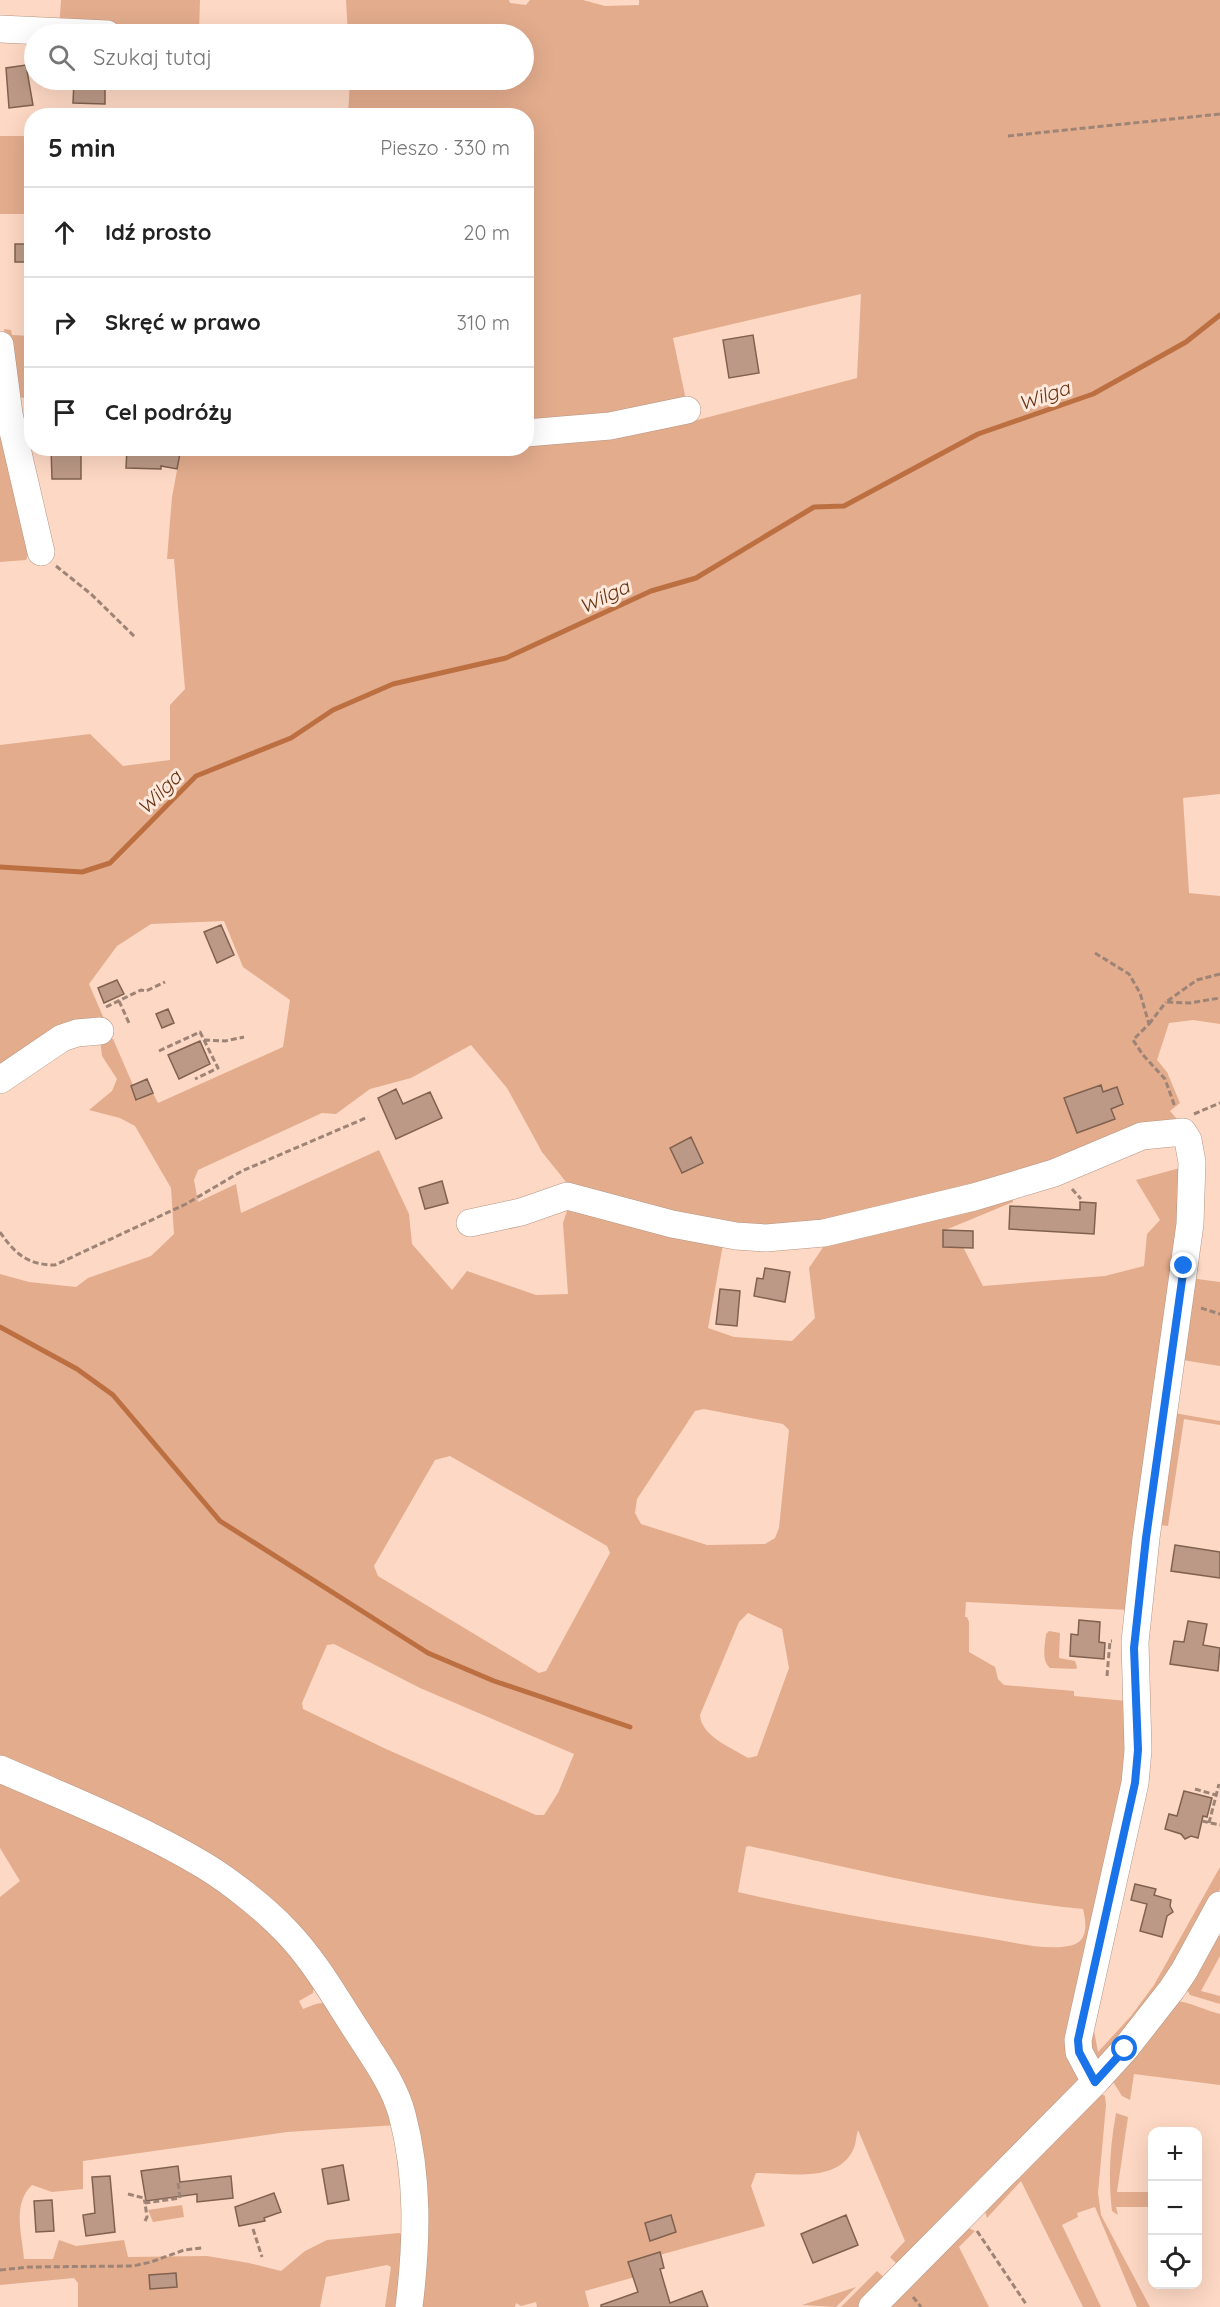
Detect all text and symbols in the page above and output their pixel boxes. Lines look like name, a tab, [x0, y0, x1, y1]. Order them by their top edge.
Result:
search box	[24, 24, 534, 90]
icon: search	[45, 41, 78, 74]
text: Szukaj tutaj	[93, 43, 212, 71]
text: 5 min	[48, 131, 116, 164]
text: Pieszo · 330 m	[380, 135, 510, 160]
icon: ahead	[48, 216, 81, 249]
text: Idź prosto	[105, 218, 212, 246]
text: 20 m	[463, 220, 510, 245]
icon: right	[48, 306, 81, 339]
text: Skręć w prawo	[105, 308, 261, 336]
text: 310 m	[457, 310, 510, 335]
water label: Wilga	[1015, 374, 1075, 415]
icon: arrive	[48, 396, 81, 429]
text: Cel podróży	[105, 398, 232, 426]
water label: Wilga	[575, 573, 635, 618]
water label: Wilga	[132, 763, 188, 819]
route end	[1170, 1252, 1196, 1278]
route start	[1111, 2035, 1137, 2061]
map controls	[1148, 2127, 1202, 2289]
button: +	[1148, 2127, 1202, 2181]
button: −	[1148, 2181, 1202, 2235]
button: locate	[1148, 2235, 1202, 2289]

